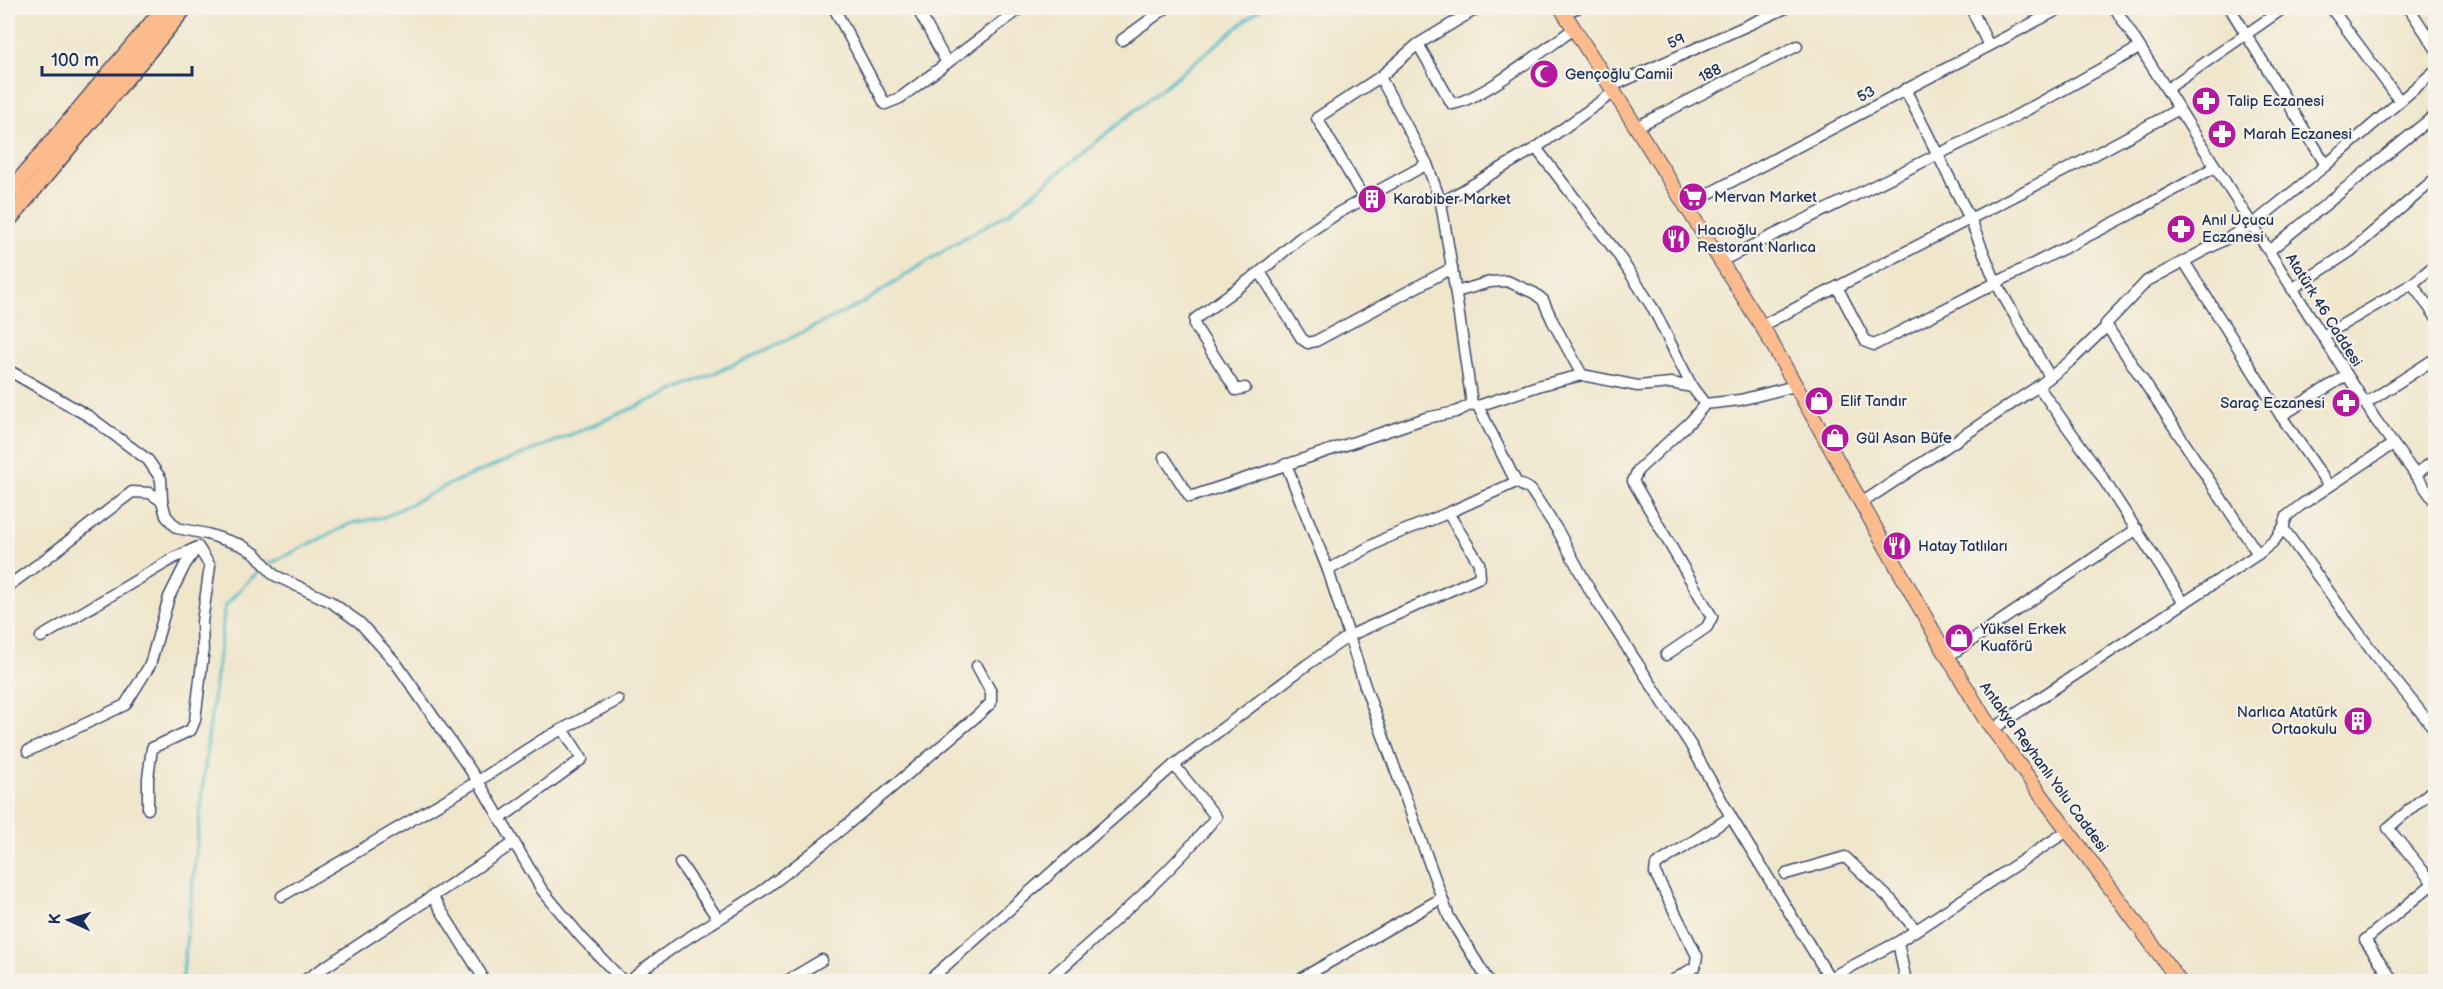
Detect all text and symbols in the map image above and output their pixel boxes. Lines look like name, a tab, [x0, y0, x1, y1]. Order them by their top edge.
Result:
street label: 59	[1664, 29, 1688, 54]
scale bar	[42, 39, 192, 77]
text: 100 m	[51, 50, 99, 71]
mosque icon: Gençoğlu Camii	[1528, 58, 1560, 90]
street label: 188	[1696, 60, 1725, 87]
place label: Gençoğlu Camii	[1565, 65, 1673, 84]
street label: 53	[1854, 82, 1879, 107]
pharmacy icon: Talip Eczanesi	[2190, 85, 2222, 117]
place label: Talip Eczanesi	[2227, 92, 2324, 111]
pharmacy icon: Marah Eczanesi	[2206, 118, 2238, 150]
place label: Marah Eczanesi	[2243, 125, 2352, 144]
supermarket icon: Mervan Market	[1677, 181, 1709, 213]
building icon: Karabiber Market	[1356, 183, 1388, 215]
place label: Mervan Market	[1714, 188, 1817, 207]
place label: Karabiber Market	[1393, 190, 1511, 209]
place label: Anıl Uçucu Eczanesi	[2202, 211, 2274, 247]
pharmacy icon: Anıl Uçucu Eczanesi	[2165, 213, 2197, 245]
place label: Hacıoğlu Restorant Narlıca	[1697, 221, 1816, 257]
restaurant icon: Hacıoğlu Restorant Narlıca	[1660, 223, 1692, 255]
street label: Atatürk 46 Caddesi	[2281, 250, 2366, 370]
shop icon: Elif Tandır	[1803, 385, 1835, 417]
pharmacy icon: Saraç Eczanesi	[2330, 387, 2362, 419]
place label: Elif Tandır	[1840, 392, 1908, 411]
place label: Saraç Eczanesi	[2220, 394, 2325, 413]
shop icon: Gül Asan Büfe	[1819, 422, 1851, 454]
place label: Gül Asan Büfe	[1856, 429, 1952, 448]
restaurant icon: Hatay Tatlıları	[1881, 530, 1913, 562]
place label: Hatay Tatlıları	[1918, 537, 2008, 556]
place label: Yüksel Erkek Kuaförü	[1979, 620, 2067, 656]
shop icon: Yüksel Erkek Kuaförü	[1943, 622, 1975, 654]
street label: Antakya Reyhanlı Yolu Caddesi	[1975, 678, 2112, 856]
place label: Narlıca Atatürk Ortaokulu	[2237, 703, 2338, 739]
building icon: Narlıca Atatürk Ortaokulu	[2342, 705, 2374, 737]
north arrow	[39, 890, 99, 950]
text: K	[46, 913, 65, 925]

